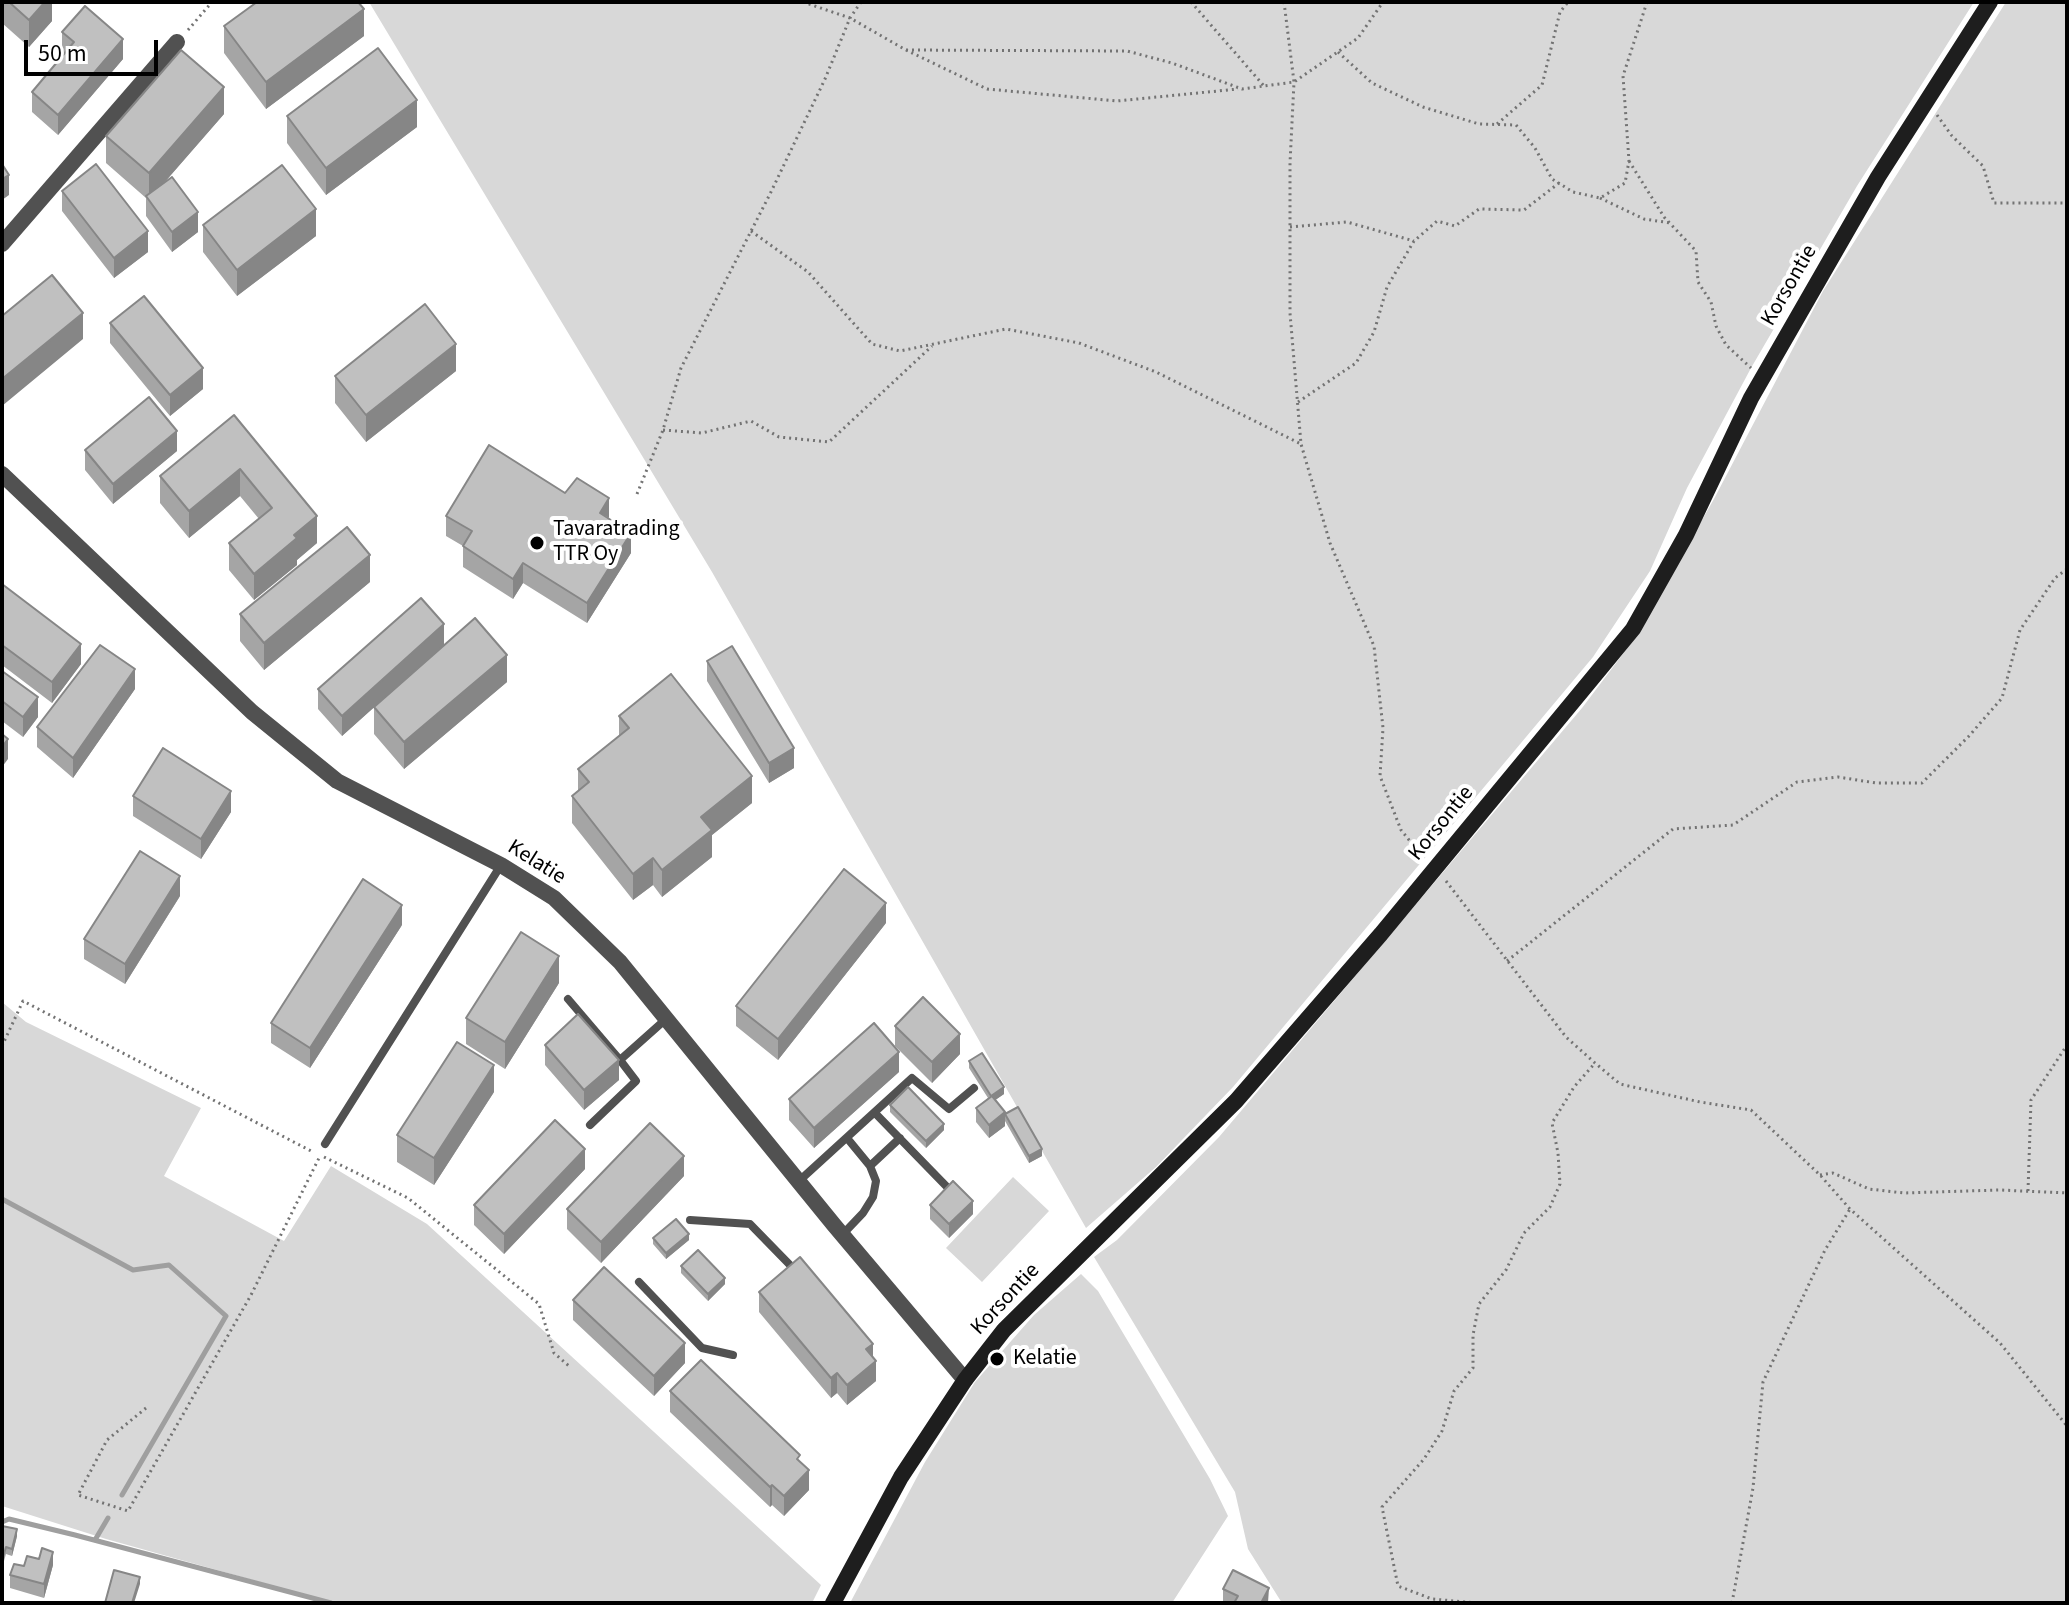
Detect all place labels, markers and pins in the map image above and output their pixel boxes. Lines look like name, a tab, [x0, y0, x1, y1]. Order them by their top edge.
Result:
place label: Tavaratrading TTR Oy	[553, 517, 679, 568]
marker: Tavaratrading TTR Oy	[528, 534, 546, 552]
place label: Kelatie	[1013, 1346, 1077, 1372]
marker: Kelatie	[988, 1350, 1006, 1368]

